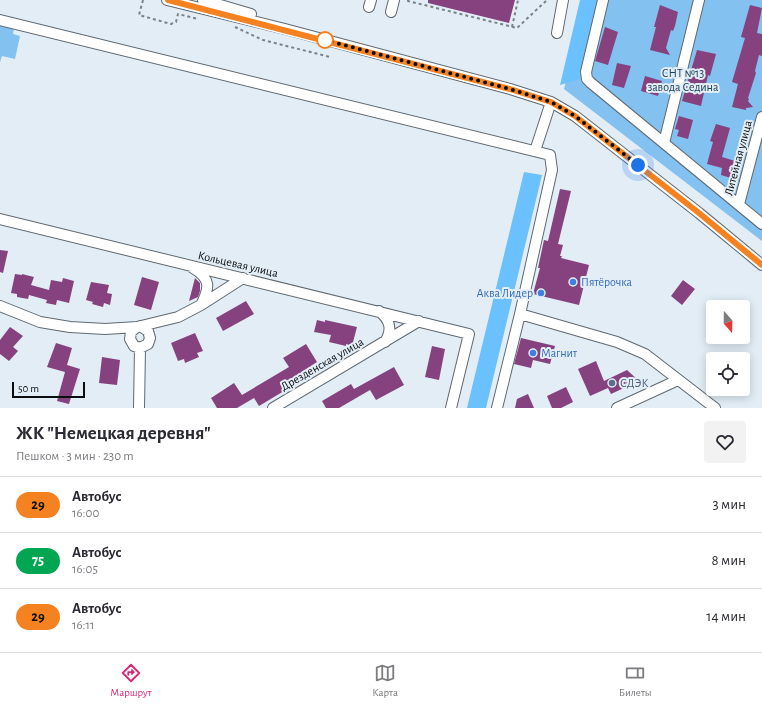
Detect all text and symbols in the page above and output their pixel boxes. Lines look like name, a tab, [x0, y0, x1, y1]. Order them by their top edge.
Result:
unlabelled marker	[316, 31, 334, 49]
park label: СНТ №13 завода Седина	[647, 67, 719, 93]
street label: Литейная улица	[722, 119, 755, 197]
your location	[628, 155, 648, 175]
street label: Кольцевая улица	[197, 249, 280, 280]
place label: Пятёрочка	[581, 276, 633, 288]
marker: Пятёрочка	[568, 277, 578, 287]
place label: Аква Лидер	[476, 287, 533, 299]
marker: Аква Лидер	[536, 288, 546, 298]
north arrow	[706, 300, 750, 344]
map controls	[706, 300, 750, 396]
street label: Дрезденская улица	[278, 335, 366, 393]
place label: Магнит	[541, 347, 578, 359]
marker: Магнит	[528, 348, 538, 358]
button: locate	[706, 352, 750, 396]
place label: СДЭК	[620, 377, 649, 389]
marker: СДЭК	[607, 378, 617, 388]
scale bar	[12, 380, 85, 399]
text: 50 m	[18, 383, 39, 394]
button: heart	[704, 421, 746, 463]
text: ЖК "Немецкая деревня"	[16, 424, 211, 443]
text: Пешком · 3 мин · 230 m	[16, 450, 134, 463]
text: Автобус	[72, 489, 122, 504]
text: 3 мин	[712, 497, 746, 512]
text: 29	[31, 498, 45, 512]
text: 16:00	[72, 507, 99, 520]
text: Автобус	[72, 545, 122, 560]
text: 8 мин	[711, 553, 746, 568]
text: 75	[32, 554, 44, 568]
text: 16:05	[72, 563, 98, 576]
text: Автобус	[72, 601, 122, 616]
text: 14 мин	[706, 609, 746, 624]
text: 29	[31, 610, 45, 624]
text: 16:11	[72, 619, 95, 632]
tab: Маршрут	[110, 662, 152, 699]
tab: Карта	[372, 662, 398, 699]
tab: Билеты	[619, 662, 652, 699]

